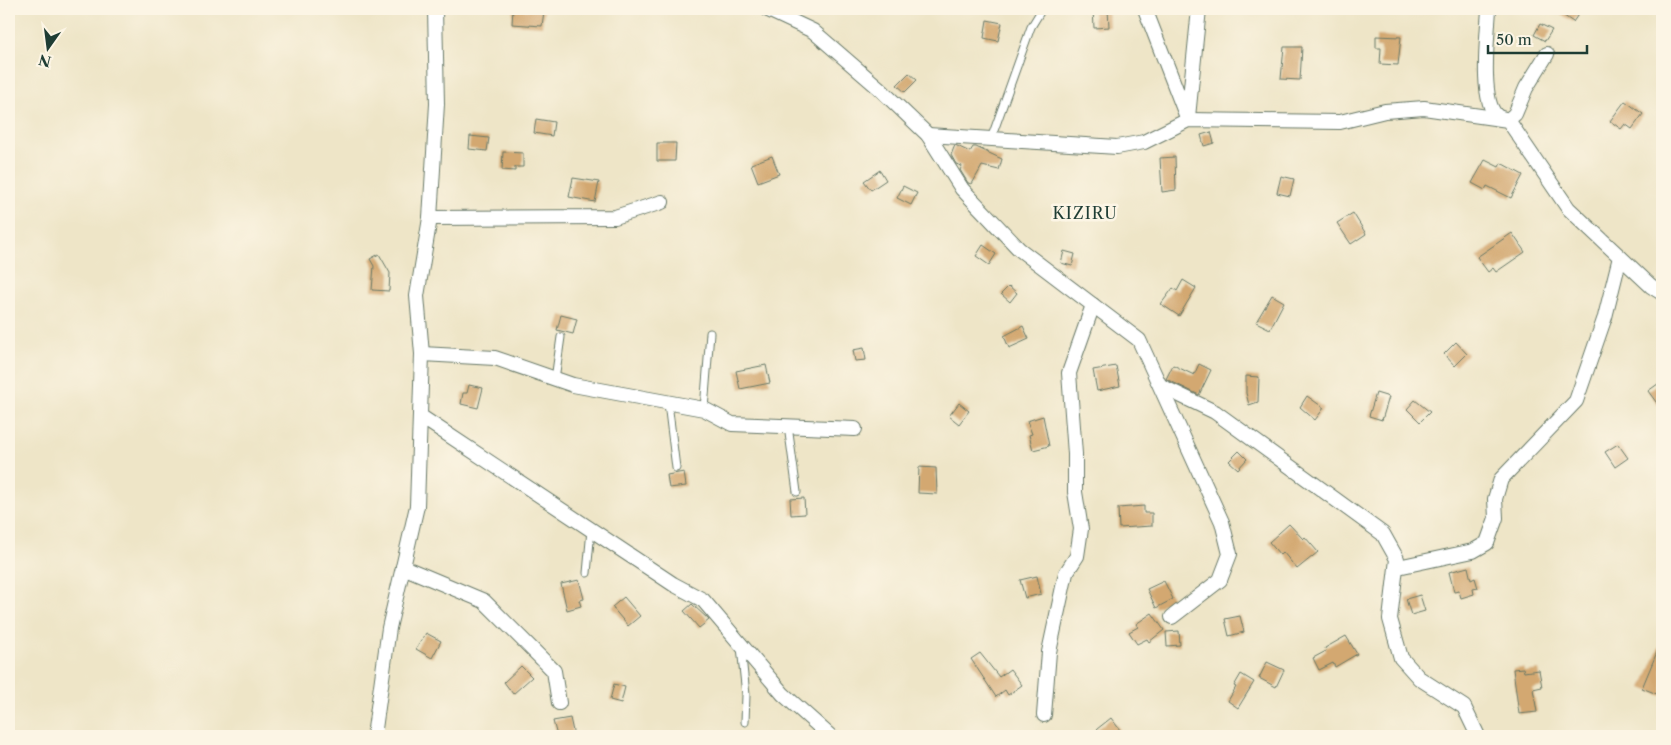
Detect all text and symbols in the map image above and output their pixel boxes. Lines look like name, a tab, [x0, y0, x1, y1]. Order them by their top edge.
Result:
north arrow	[22, 22, 72, 72]
scale bar	[1488, 22, 1587, 54]
text: 50 m	[1496, 30, 1532, 49]
text: N	[37, 50, 53, 71]
district label: KIZIRU	[1052, 203, 1118, 223]

